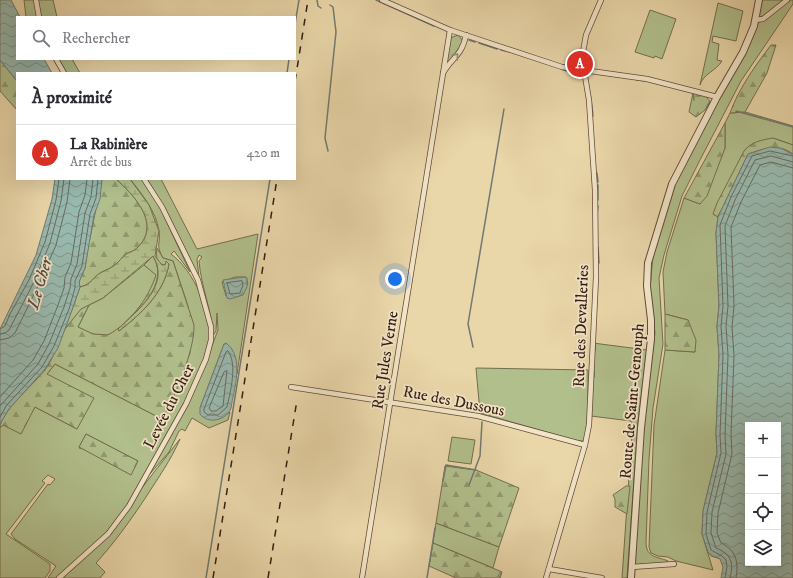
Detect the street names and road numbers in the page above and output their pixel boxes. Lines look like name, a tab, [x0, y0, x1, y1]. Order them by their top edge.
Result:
street label: Rue des Devalleries	[569, 265, 593, 388]
street label: Rue Jules Verne	[367, 309, 403, 411]
street label: Route de Saint-Genouph	[615, 322, 649, 480]
street label: Levée du Cher	[139, 361, 199, 452]
street label: Rue des Dussous	[401, 381, 506, 421]

